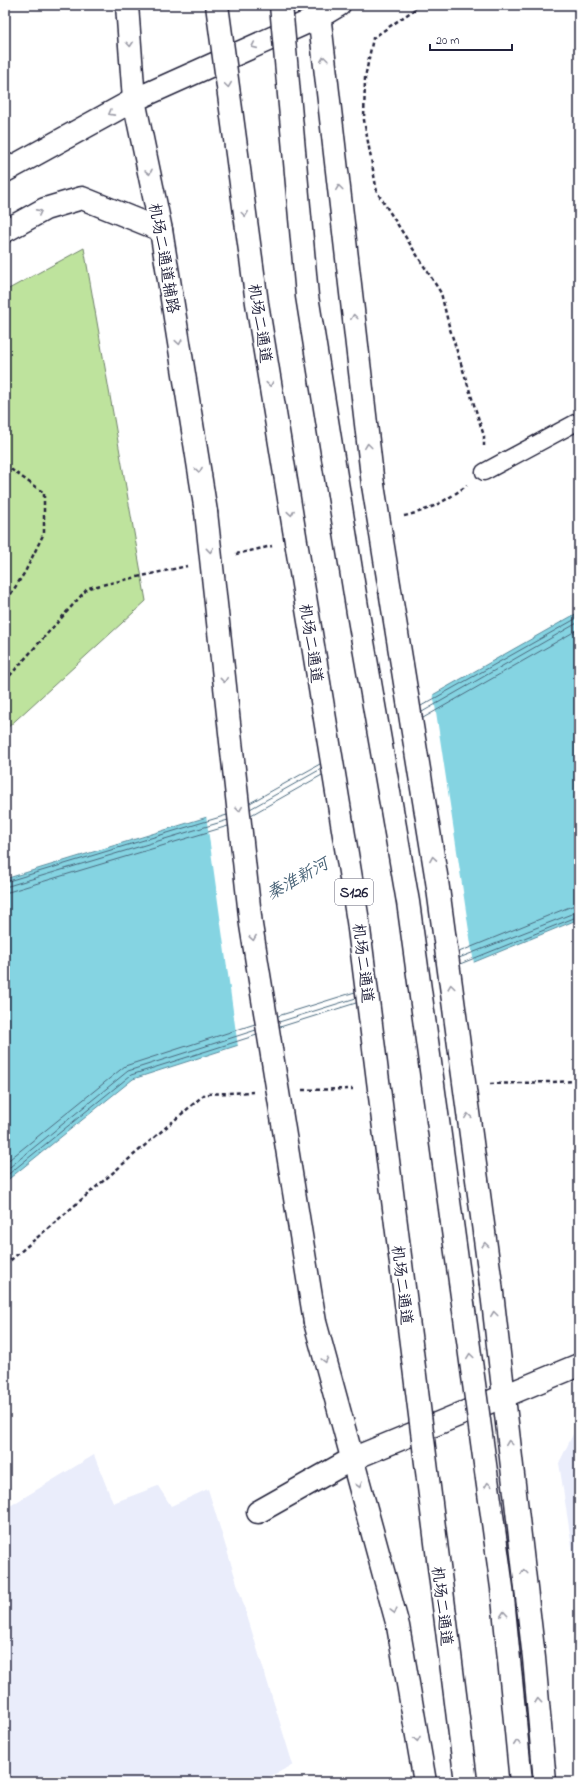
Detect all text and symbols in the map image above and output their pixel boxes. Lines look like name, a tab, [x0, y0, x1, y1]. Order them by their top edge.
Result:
scale bar	[430, 26, 512, 52]
text: 20 m	[436, 32, 459, 50]
one-way arrow	[125, 41, 134, 47]
one-way arrow	[250, 41, 258, 49]
one-way arrow	[320, 56, 329, 62]
one-way arrow	[223, 82, 232, 88]
one-way arrow	[107, 108, 115, 115]
one-way arrow	[145, 169, 153, 175]
one-way arrow	[335, 185, 344, 191]
street label: 机场二通道辅路	[141, 201, 185, 316]
one-way arrow	[35, 209, 43, 217]
one-way arrow	[240, 211, 249, 217]
street label: 机场二通道	[241, 282, 277, 365]
one-way arrow	[349, 314, 358, 320]
one-way arrow	[174, 338, 183, 345]
one-way arrow	[265, 381, 274, 387]
one-way arrow	[364, 443, 373, 449]
one-way arrow	[194, 467, 203, 473]
one-way arrow	[286, 510, 295, 516]
one-way arrow	[205, 547, 214, 553]
street label: 机场二通道	[292, 602, 328, 685]
one-way arrow	[220, 677, 229, 683]
one-way arrow	[234, 806, 243, 812]
water label: 秦淮新河	[262, 850, 336, 907]
one-way arrow	[430, 856, 438, 862]
road number: S126	[335, 879, 373, 905]
street label: 机场二通道	[345, 922, 379, 1004]
one-way arrow	[248, 935, 257, 941]
one-way arrow	[447, 984, 456, 990]
one-way arrow	[464, 1113, 473, 1119]
one-way arrow	[481, 1242, 490, 1248]
street label: 机场二通道	[384, 1244, 418, 1326]
one-way arrow	[490, 1311, 499, 1317]
one-way arrow	[466, 1353, 475, 1359]
one-way arrow	[320, 1356, 329, 1363]
one-way arrow	[505, 1440, 514, 1446]
one-way arrow	[354, 1482, 363, 1489]
one-way arrow	[484, 1482, 493, 1488]
street label: 机场二通道	[424, 1565, 458, 1647]
one-way arrow	[520, 1569, 529, 1575]
one-way arrow	[389, 1607, 398, 1614]
one-way arrow	[500, 1611, 509, 1617]
one-way arrow	[534, 1698, 543, 1704]
one-way arrow	[412, 1735, 421, 1742]
one-way arrow	[513, 1740, 522, 1746]

